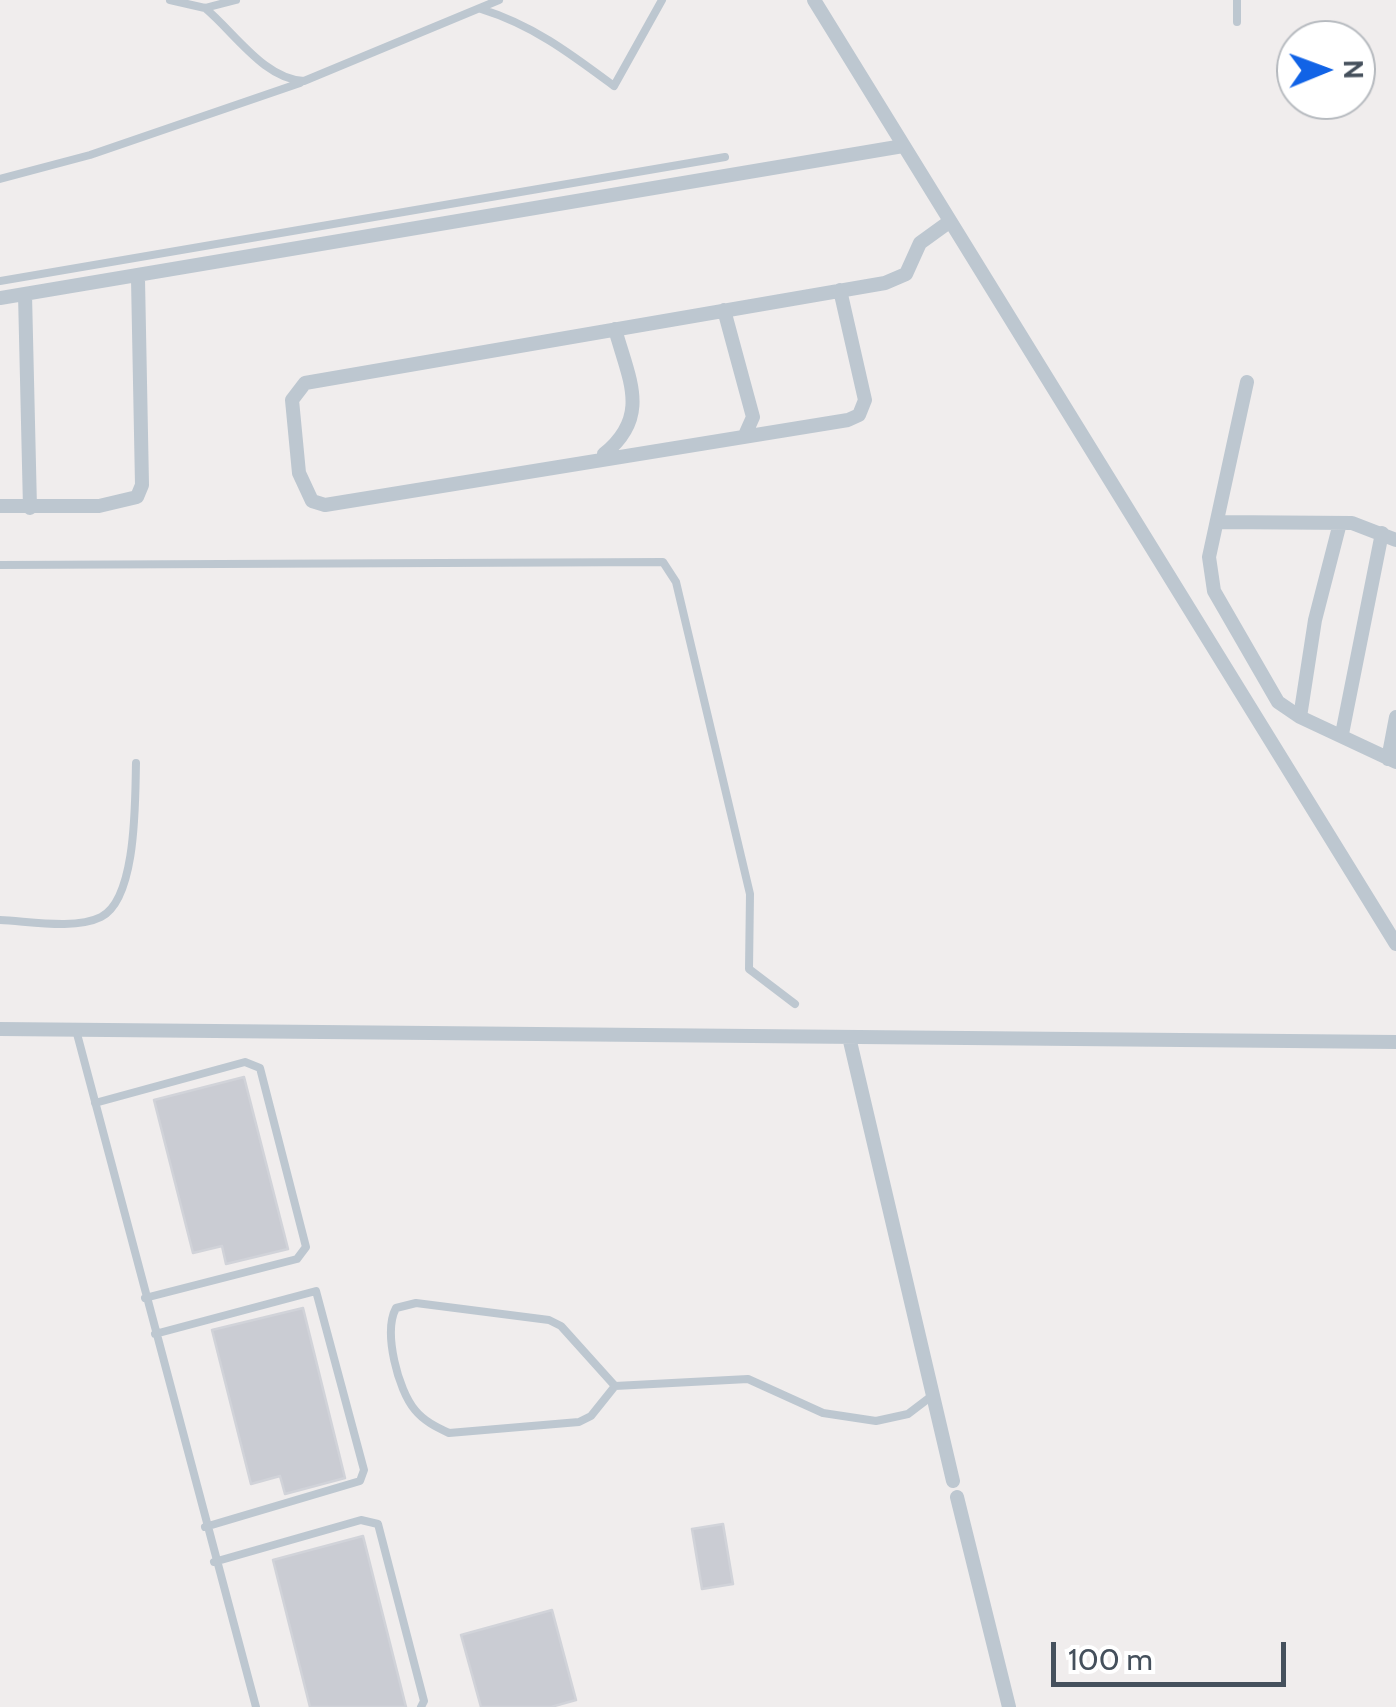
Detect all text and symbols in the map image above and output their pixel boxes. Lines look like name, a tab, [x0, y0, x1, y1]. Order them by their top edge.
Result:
north arrow	[1276, 20, 1376, 120]
text: N	[1337, 59, 1371, 80]
scale bar	[1056, 1622, 1291, 1684]
text: 100 m	[1068, 1641, 1153, 1678]

